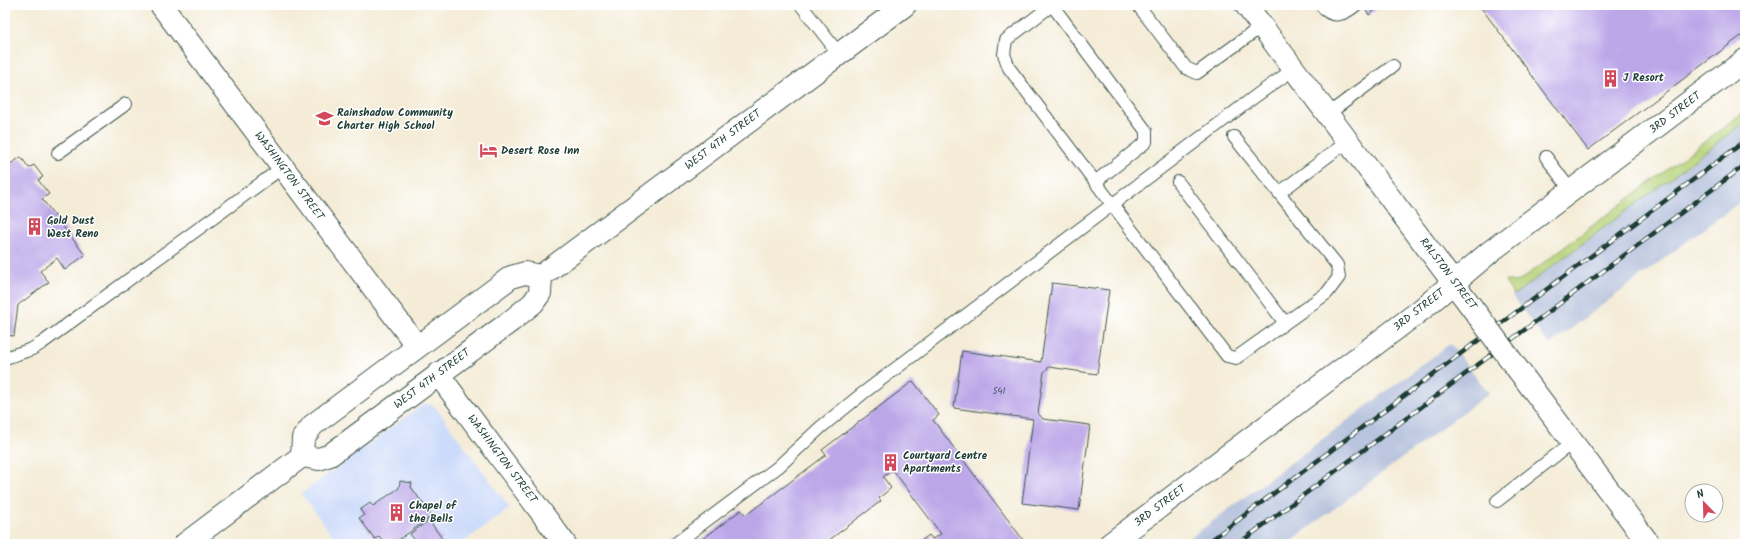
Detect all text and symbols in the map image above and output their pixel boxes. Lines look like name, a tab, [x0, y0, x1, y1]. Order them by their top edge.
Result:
building icon: J Resort	[1600, 68, 1620, 88]
place label: J Resort	[1623, 69, 1665, 87]
street label: 3RD STREET	[1645, 87, 1706, 139]
place label: Rainshadow Community Charter High School	[337, 104, 453, 135]
street label: WEST 4TH STREET	[681, 105, 766, 175]
school or university icon: Rainshadow Community Charter High School	[314, 109, 334, 129]
street label: WASHINGTON STREET	[249, 128, 329, 225]
hotel icon: Desert Rose Inn	[478, 141, 498, 161]
place label: Desert Rose Inn	[501, 142, 579, 160]
place label: Gold Dust West Reno	[47, 212, 98, 243]
building icon: Gold Dust West Reno	[24, 217, 44, 237]
street label: RALSTON STREET	[1415, 234, 1482, 315]
street label: 3RD STREET	[1389, 283, 1449, 336]
street label: WEST 4TH STREET	[390, 344, 475, 414]
house number: 541	[993, 384, 1005, 399]
street label: WASHINGTON STREET	[462, 411, 542, 508]
place label: Courtyard Centre Apartments	[903, 447, 988, 478]
building icon: Courtyard Centre Apartments	[880, 452, 900, 472]
street label: 3RD STREET	[1130, 480, 1191, 532]
north arrow	[1684, 483, 1724, 523]
text: N	[1694, 485, 1707, 504]
place label: Chapel of the Bells	[409, 497, 457, 528]
building icon: Chapel of the Bells	[386, 502, 406, 522]

